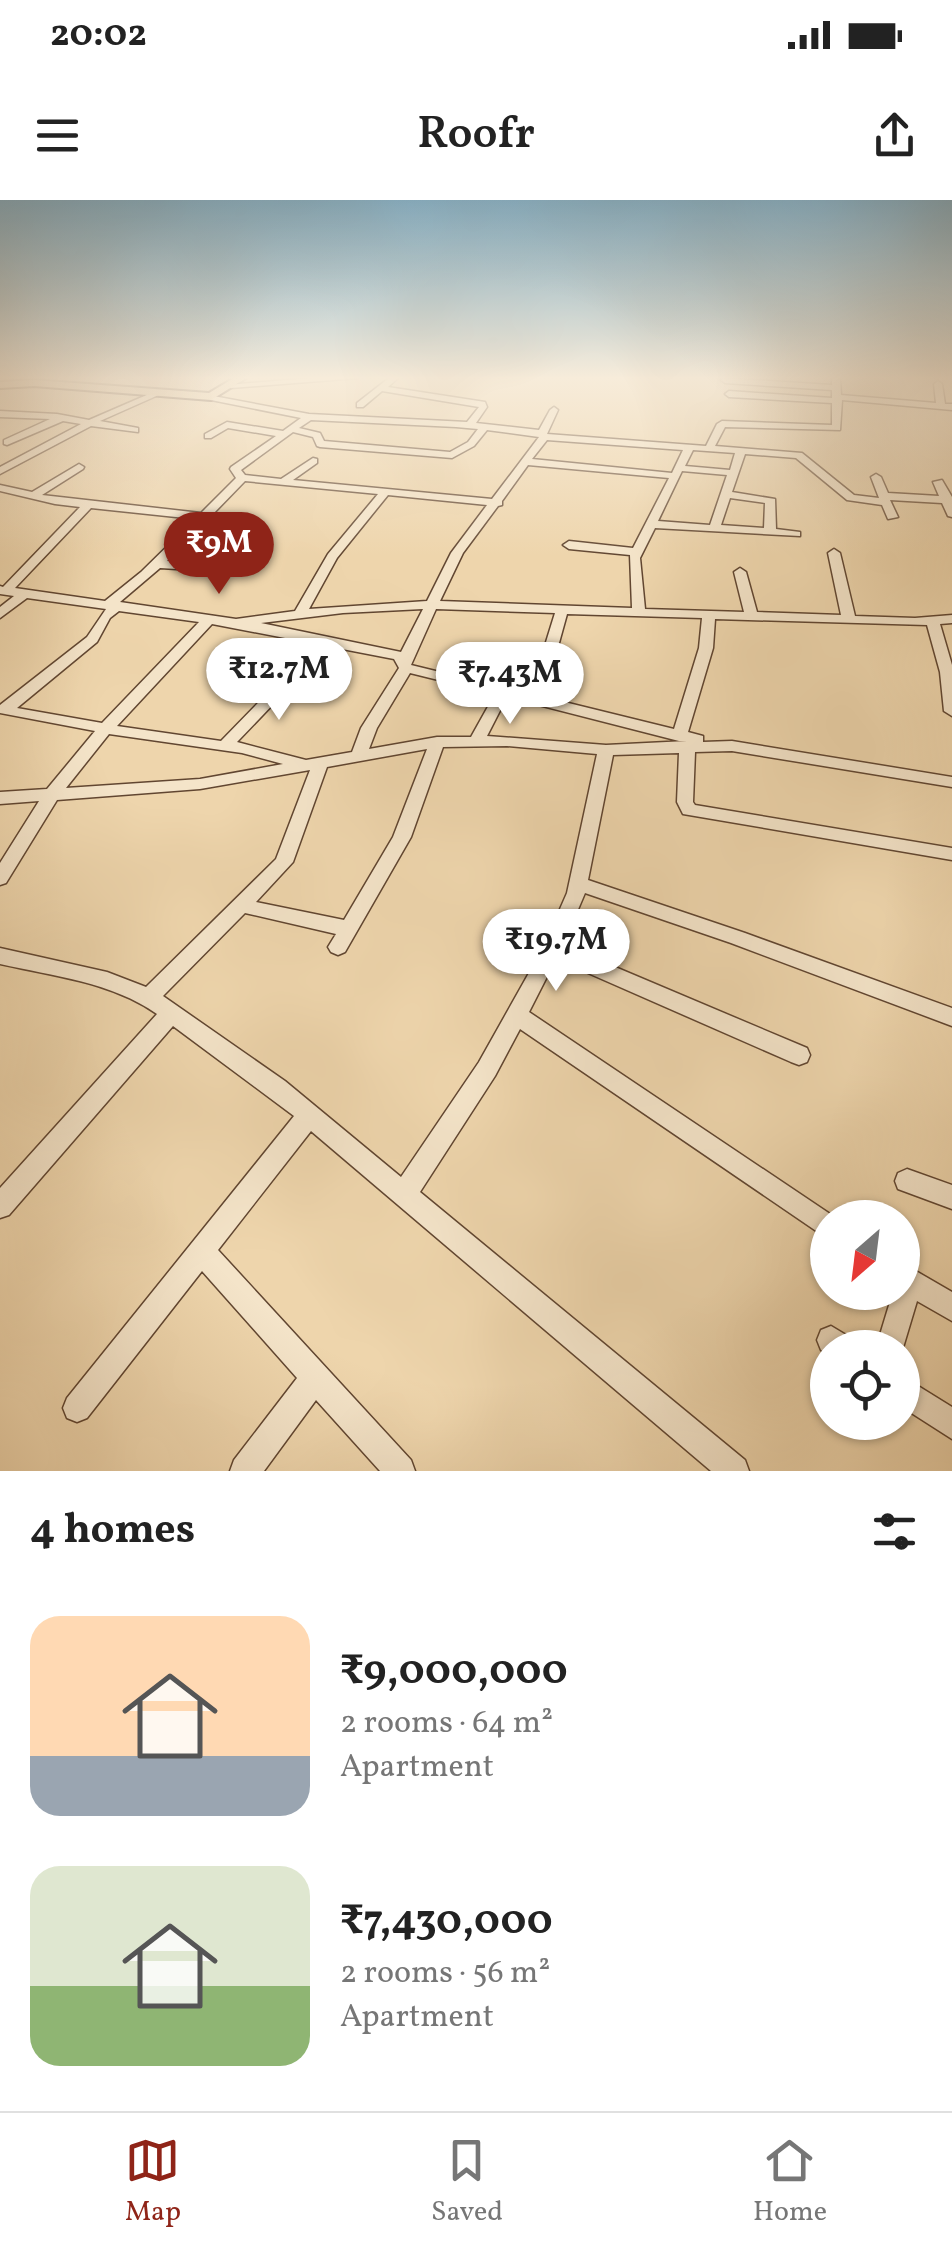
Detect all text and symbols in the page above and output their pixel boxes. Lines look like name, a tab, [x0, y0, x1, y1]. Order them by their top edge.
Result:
text: 20:02	[50, 9, 147, 62]
text: Roofr	[417, 104, 535, 167]
icon: menu	[30, 108, 85, 163]
icon: share	[867, 108, 922, 163]
pin: ₹9M	[171, 512, 267, 597]
text: ₹9M	[186, 522, 252, 566]
pin: ₹12.7M	[198, 638, 360, 723]
pin: ₹7.43M	[429, 642, 591, 727]
text: ₹12.7M	[228, 648, 330, 692]
text: ₹7.43M	[458, 652, 562, 696]
pin: ₹19.7M	[475, 909, 637, 994]
text: ₹19.7M	[505, 919, 607, 963]
north arrow	[810, 1200, 920, 1310]
map controls	[810, 1200, 920, 1440]
button: locate	[810, 1330, 920, 1440]
text: 4 homes	[30, 1502, 195, 1561]
icon: filters	[867, 1504, 922, 1559]
text: ₹9,000,000	[340, 1643, 568, 1702]
icon: home	[110, 1656, 230, 1776]
text: 2 rooms · 64 m²	[340, 1702, 553, 1746]
text: Apartment	[340, 1746, 494, 1790]
text: ₹7,430,000	[340, 1893, 553, 1952]
icon: home	[110, 1906, 230, 2026]
text: 2 rooms · 56 m²	[340, 1952, 550, 1996]
text: Apartment	[340, 1996, 494, 2040]
tab: Map	[125, 2133, 181, 2232]
tab: Saved	[431, 2133, 503, 2232]
tab: Home	[753, 2133, 827, 2232]

